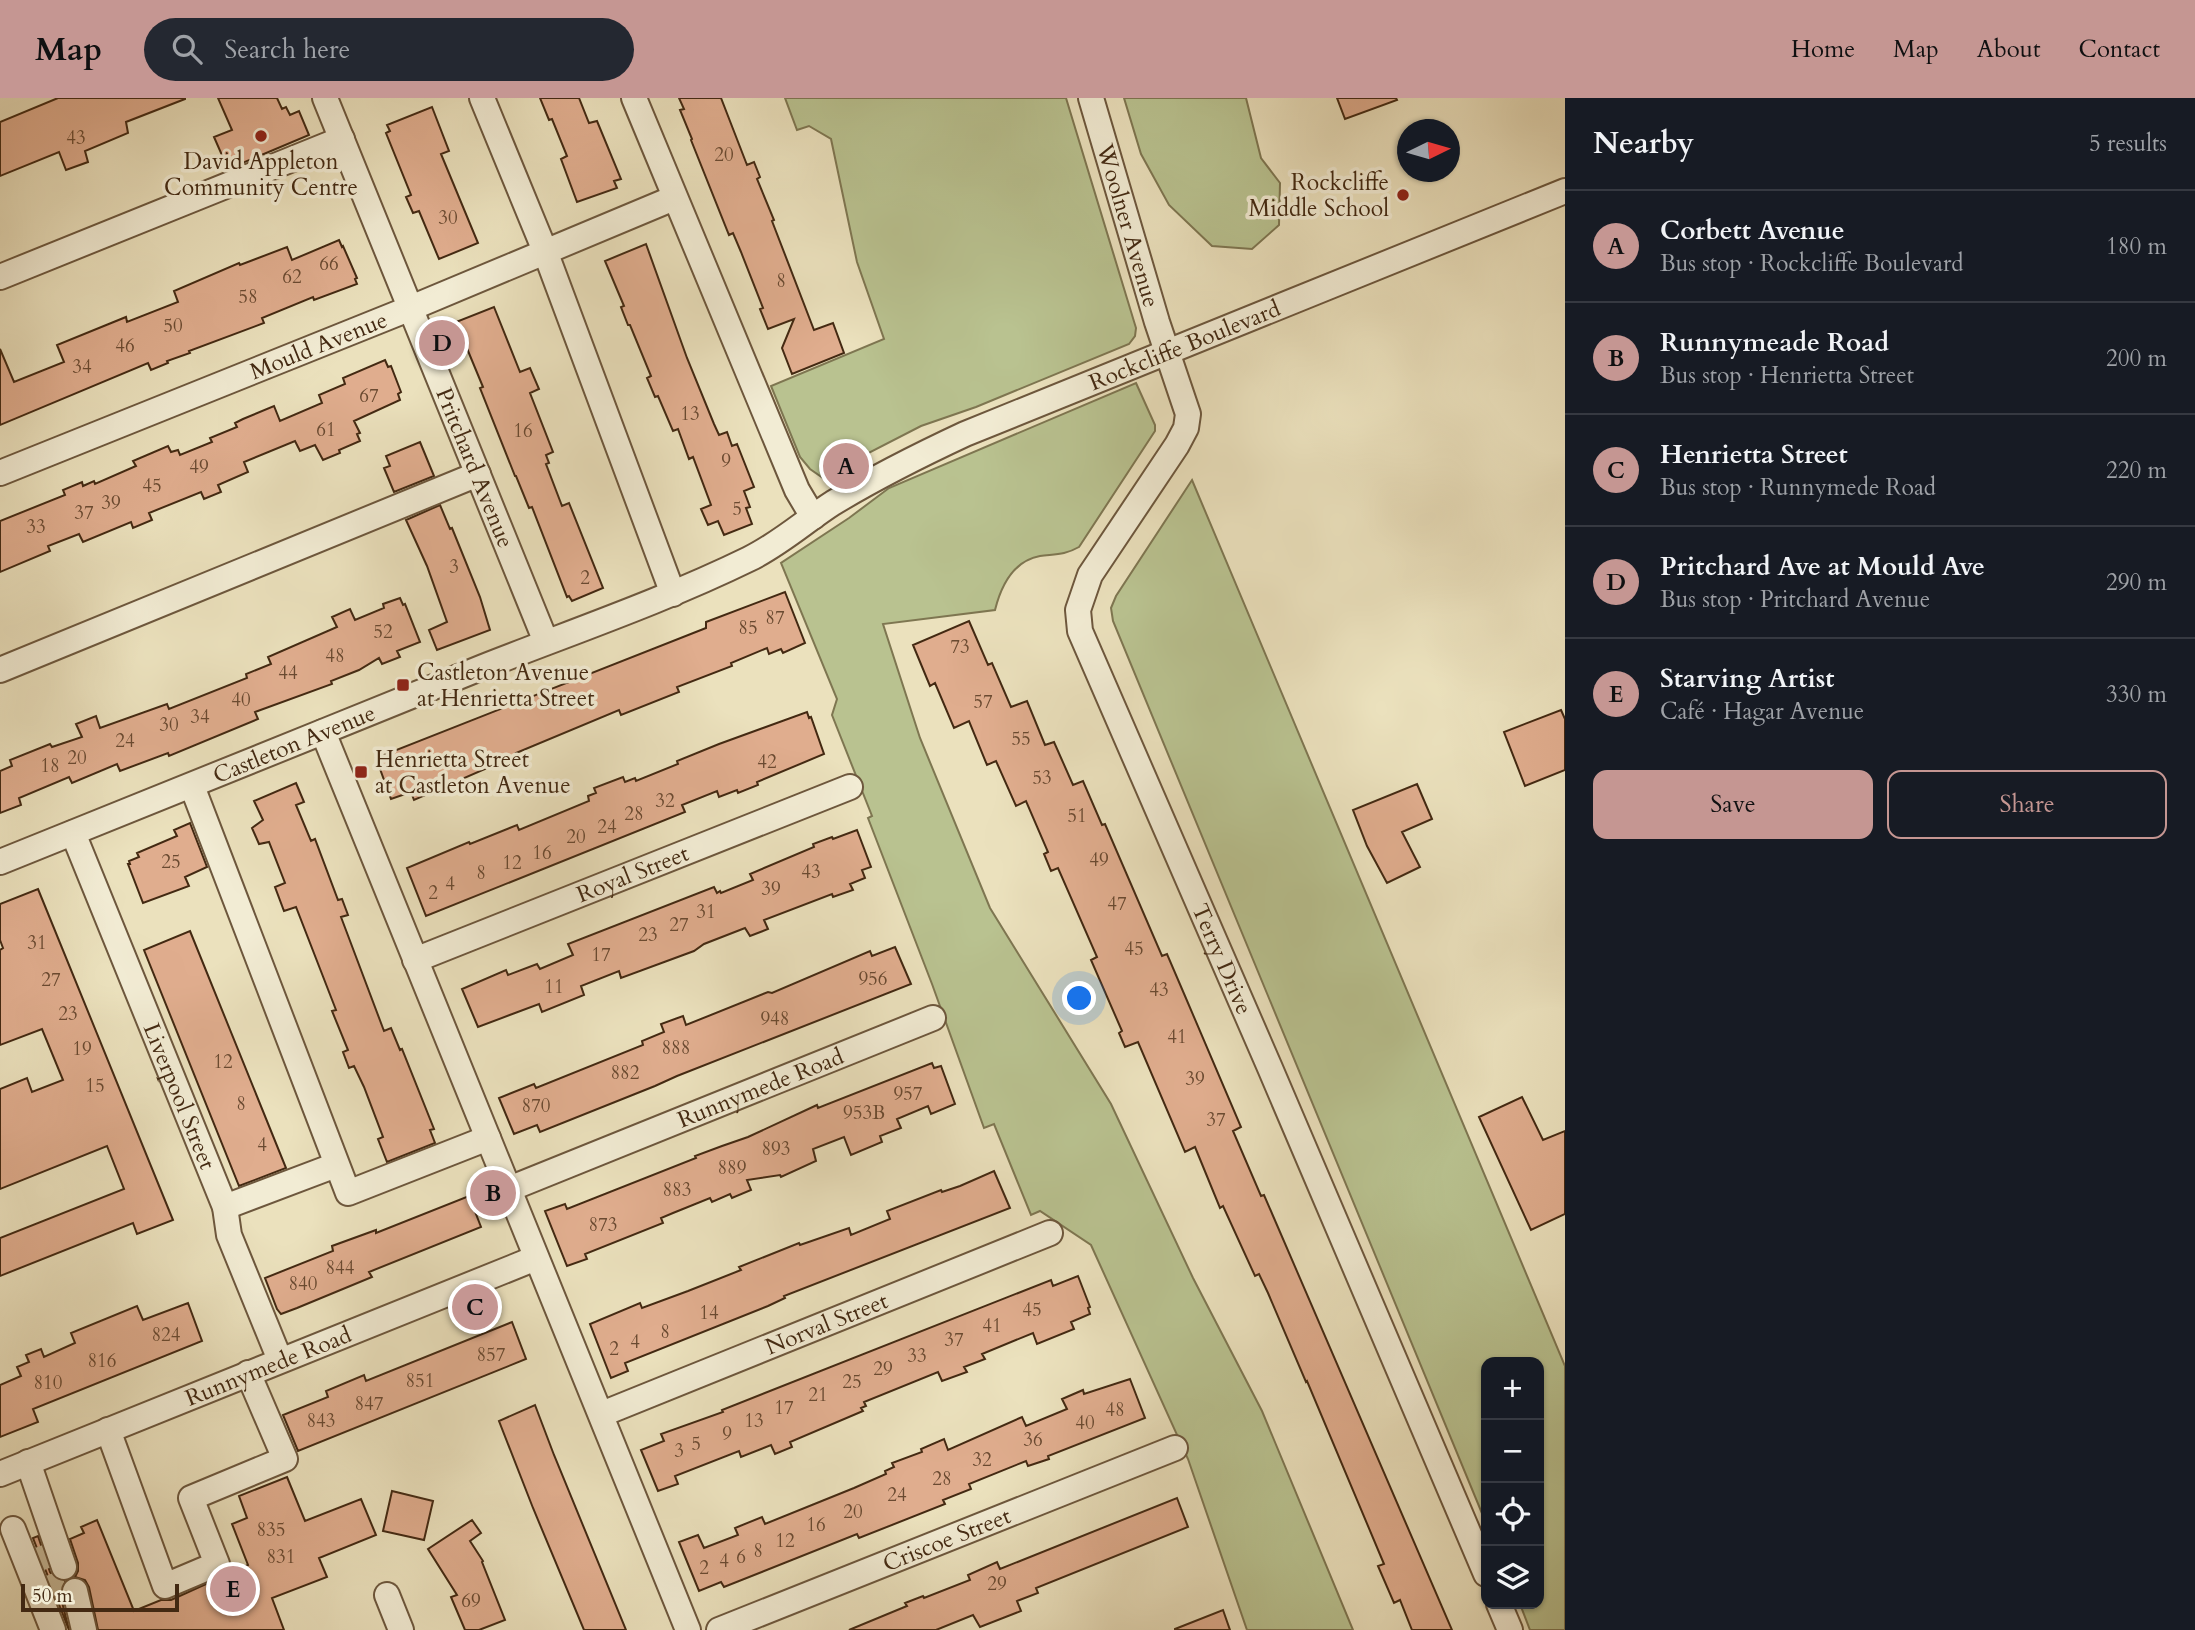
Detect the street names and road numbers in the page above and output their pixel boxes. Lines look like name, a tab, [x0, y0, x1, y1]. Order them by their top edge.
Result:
street label: Woolner Avenue	[1089, 139, 1167, 311]
street label: Rockcliffe Boulevard	[1084, 293, 1286, 398]
street label: Mould Avenue	[245, 304, 392, 387]
street label: Pritchard Avenue	[428, 383, 521, 553]
street label: Castleton Avenue	[208, 697, 380, 791]
street label: Royal Street	[572, 838, 693, 910]
street label: Terry Drive	[1184, 899, 1260, 1019]
street label: Liverpool Street	[136, 1018, 223, 1174]
street label: Runnymede Road	[673, 1040, 849, 1135]
street label: Norval Street	[761, 1285, 892, 1362]
street label: Runnymede Road	[181, 1319, 356, 1414]
street label: Criscoe Street	[878, 1500, 1015, 1579]

